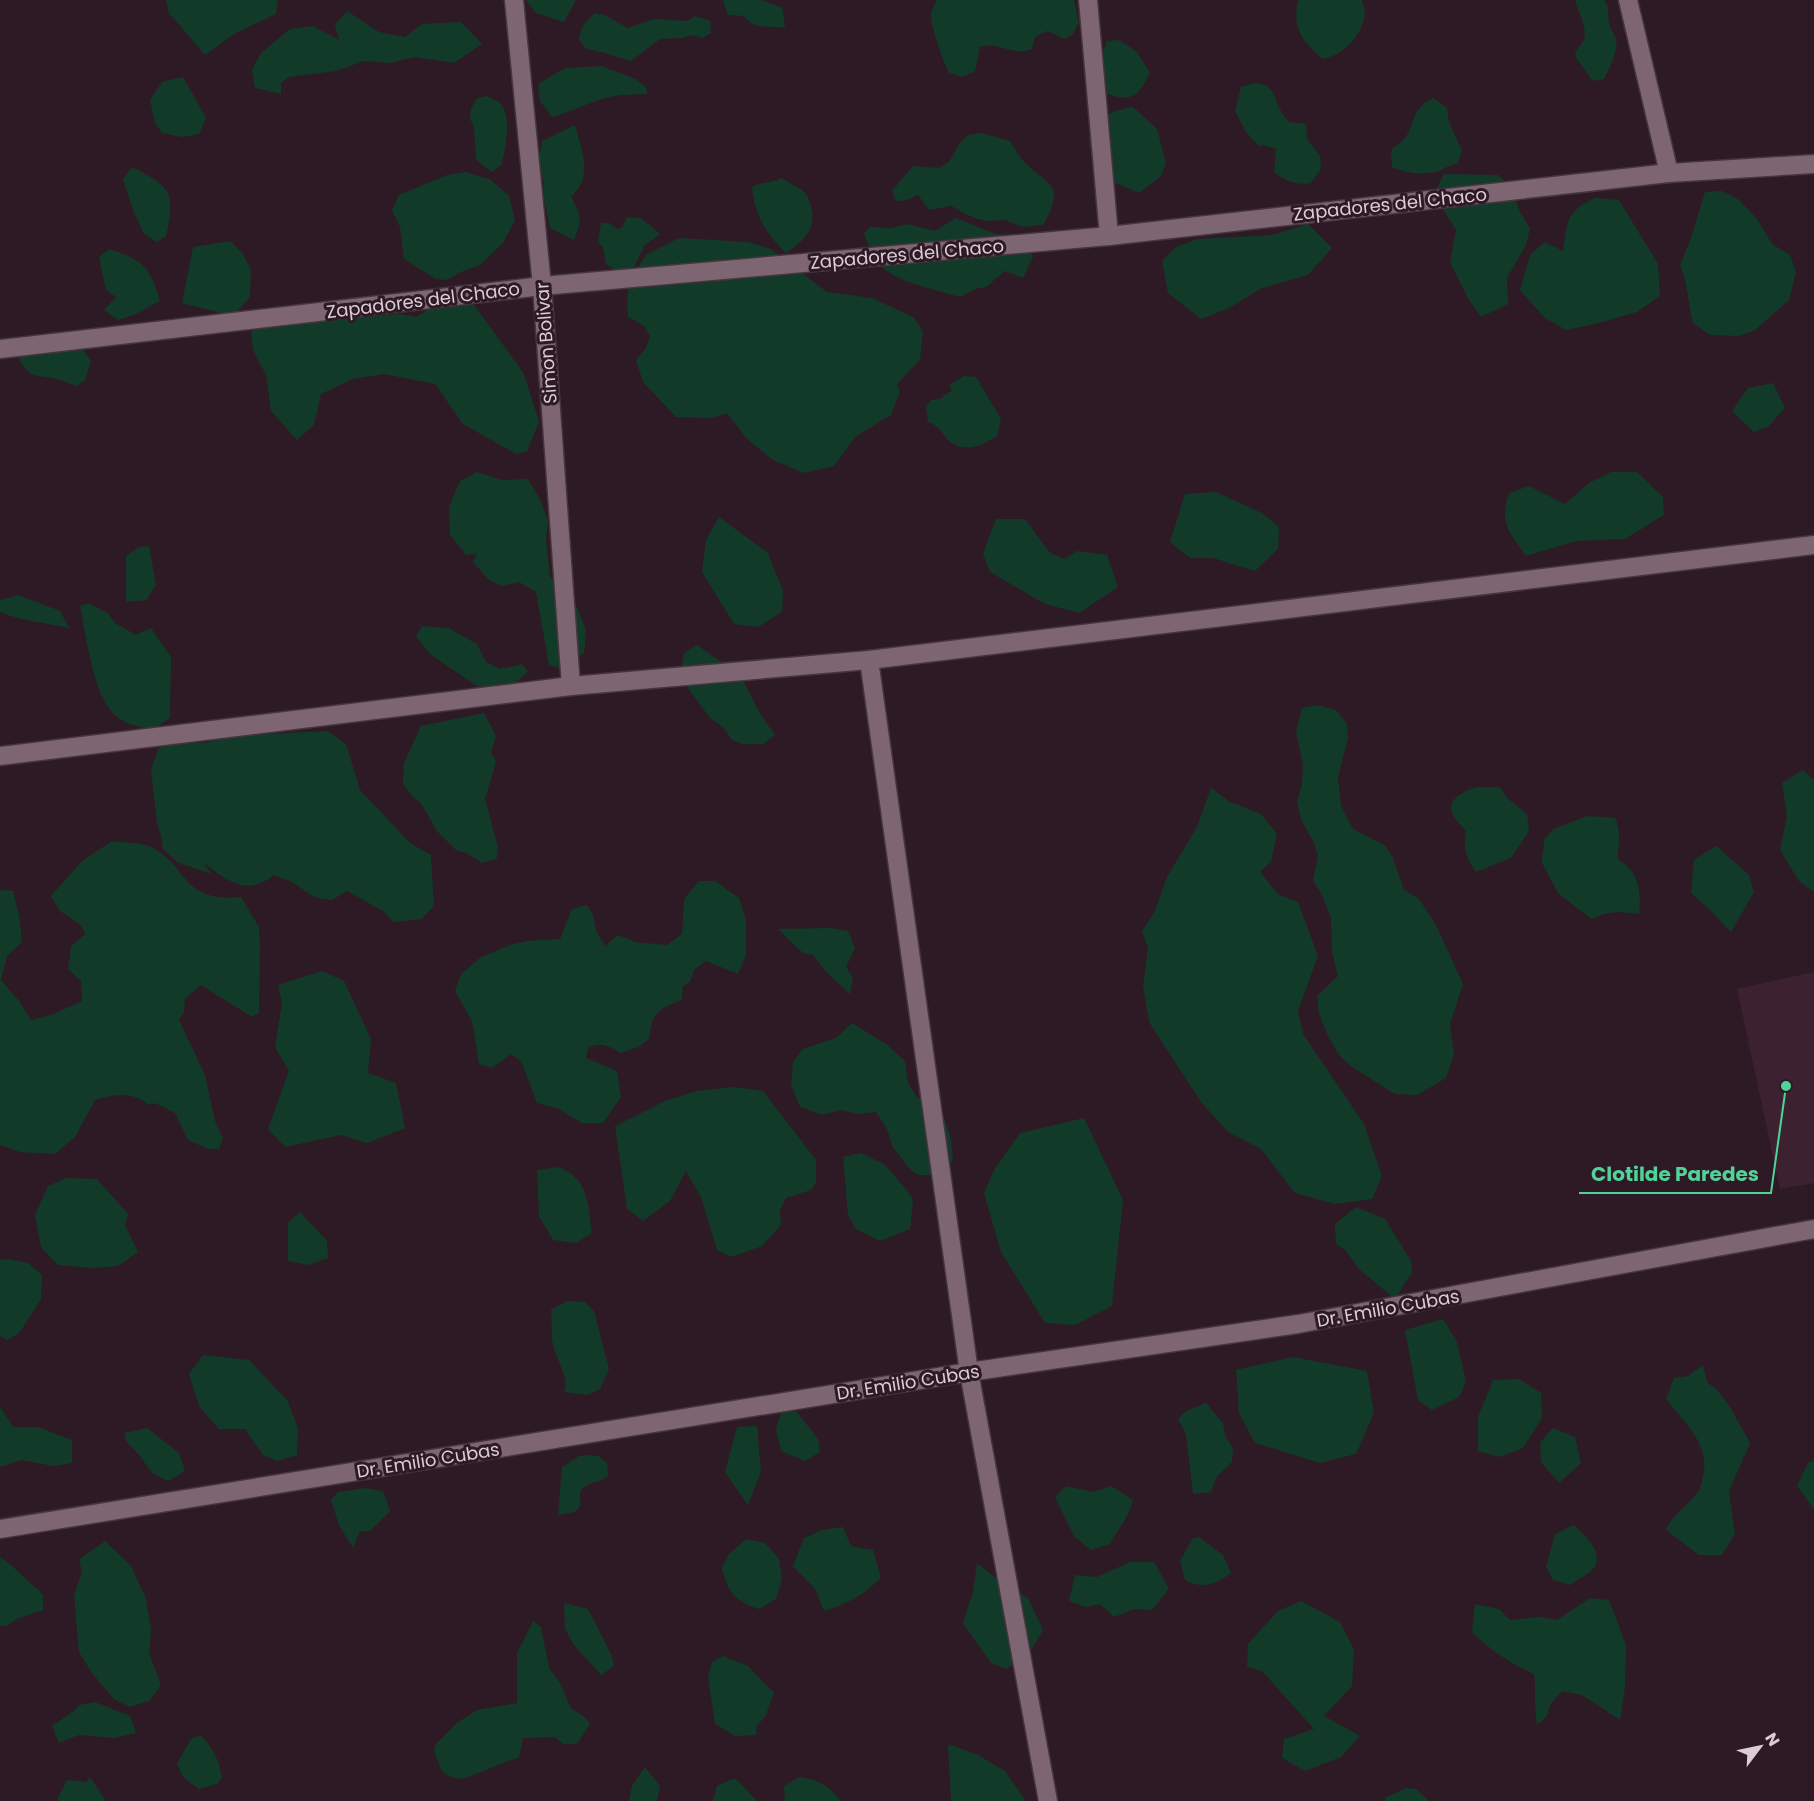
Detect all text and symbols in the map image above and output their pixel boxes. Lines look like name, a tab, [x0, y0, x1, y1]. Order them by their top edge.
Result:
street label: Zapadores del Chaco	[1292, 181, 1488, 227]
street label: Zapadores del Chaco	[809, 233, 1005, 275]
street label: Zapadores del Chaco	[325, 276, 521, 324]
street label: Simon Bolivar	[529, 281, 563, 405]
callout: Clotilde Paredes	[1579, 1155, 1771, 1193]
text: Clotilde Paredes	[1591, 1160, 1759, 1188]
street label: Dr. Emilio Cubas	[1315, 1283, 1461, 1333]
street label: Dr. Emilio Cubas	[835, 1358, 981, 1406]
street label: Dr. Emilio Cubas	[355, 1436, 501, 1484]
north arrow	[1730, 1717, 1790, 1777]
text: N	[1759, 1728, 1785, 1751]

